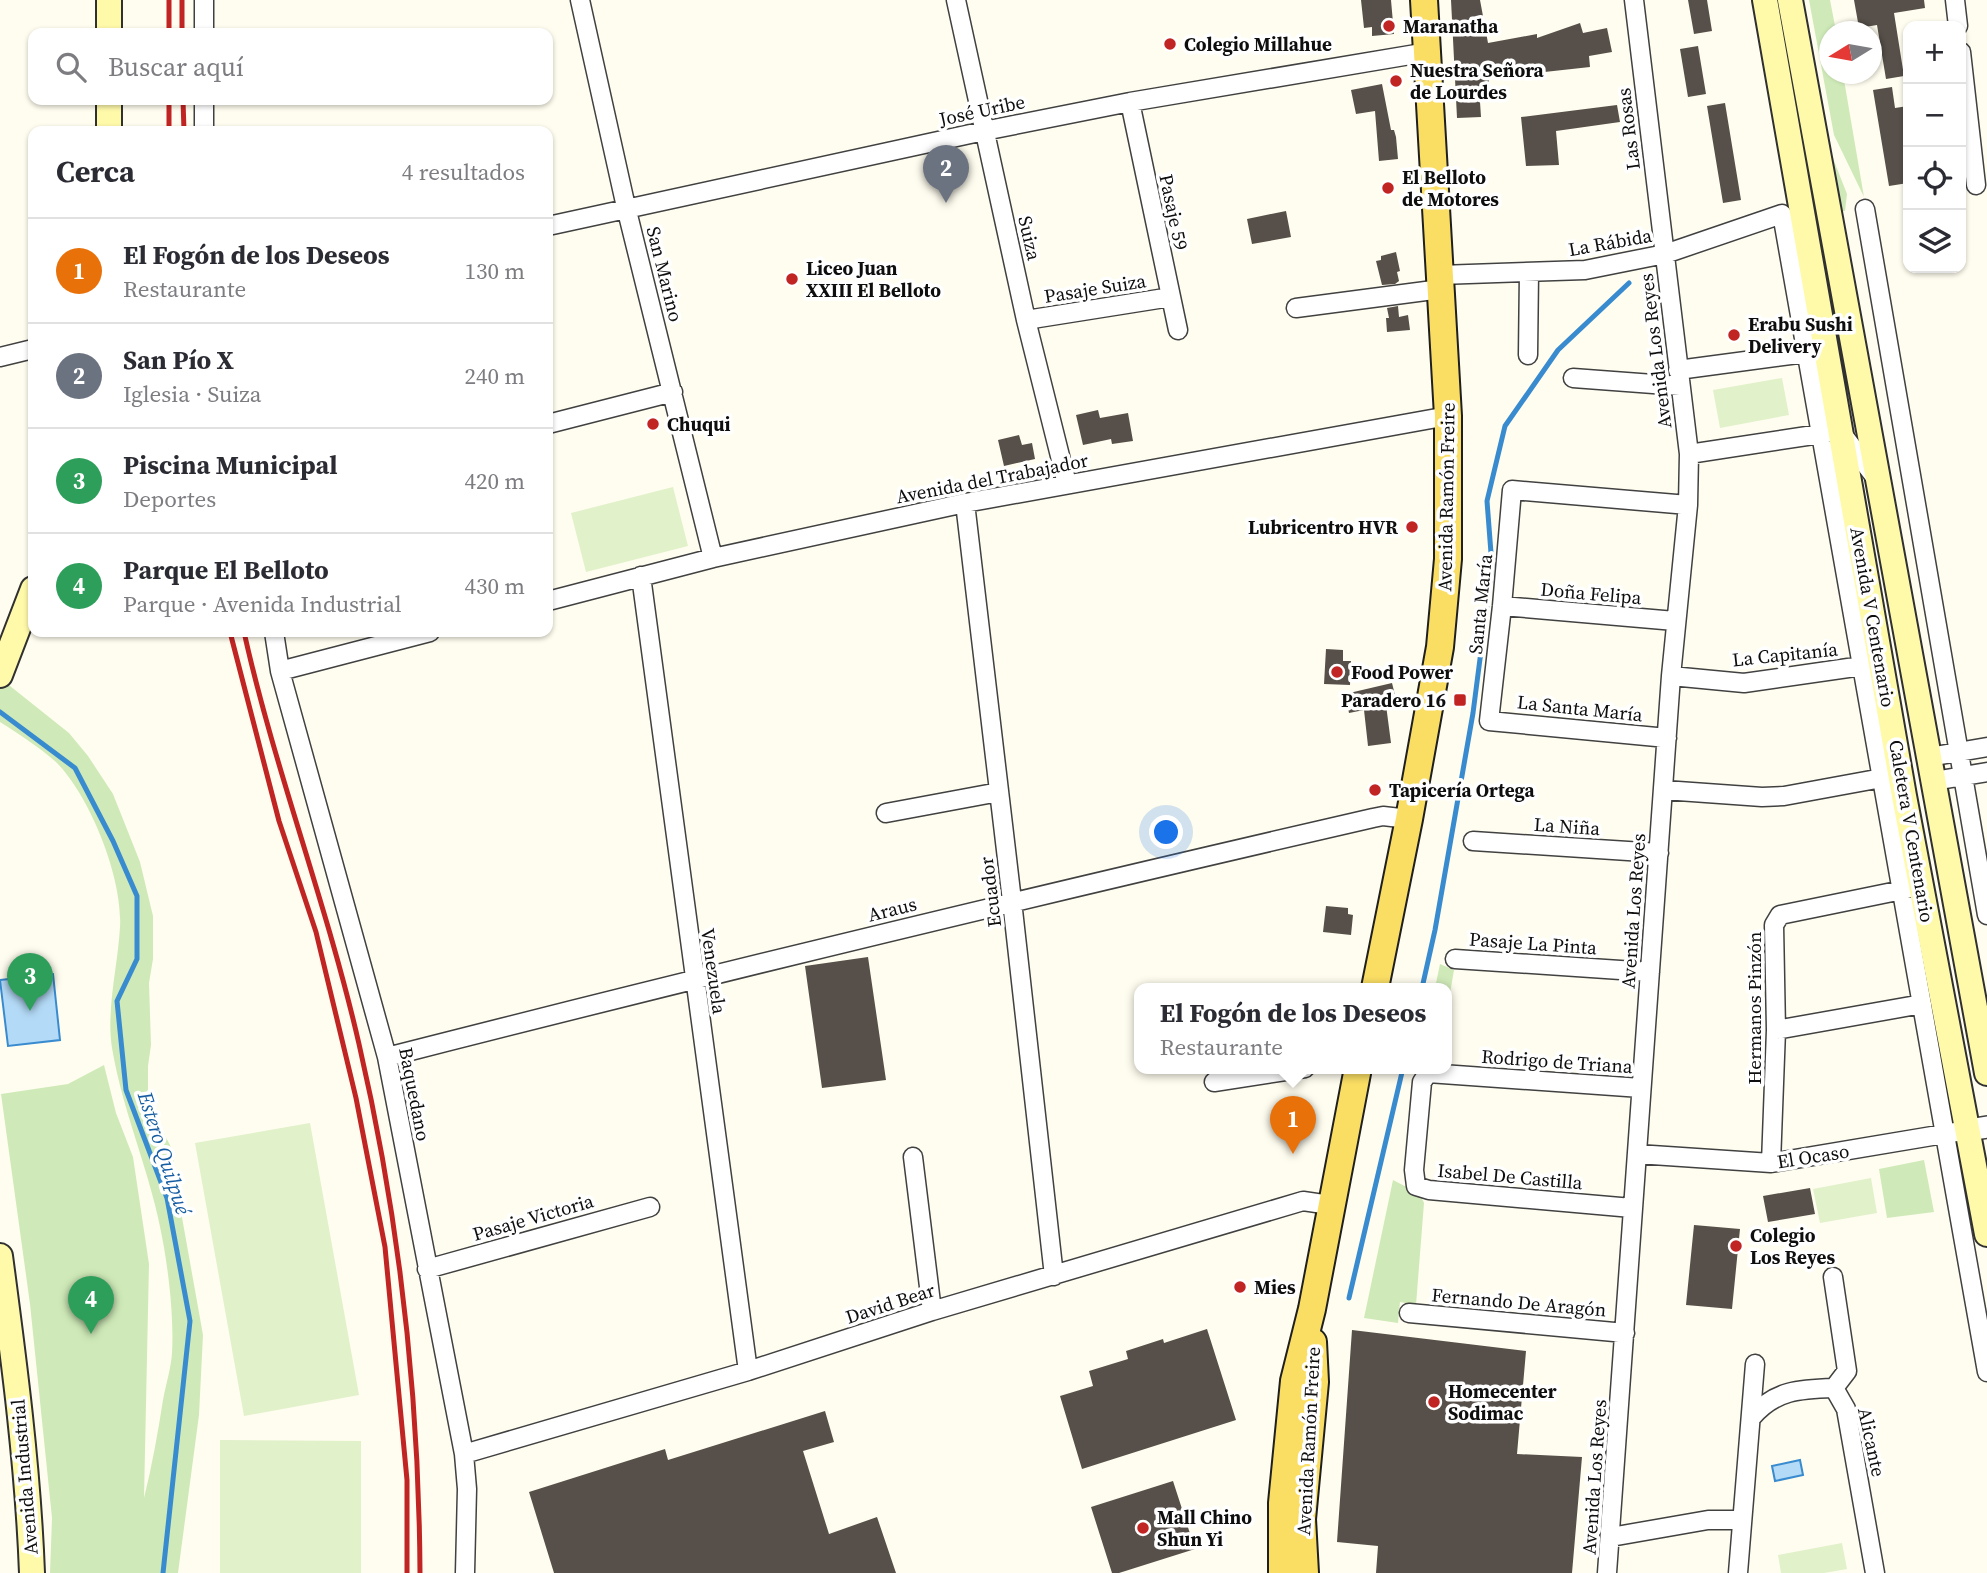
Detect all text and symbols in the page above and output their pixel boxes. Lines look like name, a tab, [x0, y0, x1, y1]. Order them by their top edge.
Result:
place label: Maranatha	[1403, 13, 1499, 39]
marker: Maranatha	[1381, 18, 1397, 34]
north arrow	[1819, 21, 1882, 84]
map controls	[1903, 21, 1966, 273]
button: +	[1903, 21, 1966, 84]
search box	[28, 28, 553, 105]
place label: Colegio Millahue	[1184, 31, 1332, 57]
marker: Colegio Millahue	[1162, 36, 1178, 52]
icon: search	[52, 48, 90, 86]
text: Buscar aquí	[108, 49, 244, 85]
place label: Nuestra Señora de Lourdes	[1410, 57, 1545, 105]
marker: Nuestra Señora de Lourdes	[1388, 73, 1404, 89]
button: −	[1903, 84, 1966, 147]
street label: Las Rosas	[1610, 86, 1646, 172]
street label: José Uribe	[936, 88, 1027, 132]
pin: 2	[923, 145, 969, 203]
button: locate	[1903, 147, 1966, 210]
text: Cerca	[56, 151, 135, 192]
text: 4 resultados	[402, 156, 525, 188]
place label: El Belloto de Motores	[1402, 164, 1499, 212]
street label: Pasaje 59	[1153, 172, 1195, 252]
marker: El Belloto de Motores	[1380, 180, 1396, 196]
button: layers	[1903, 210, 1966, 273]
street label: Suiza	[1012, 213, 1048, 263]
street label: La Rábida	[1566, 222, 1654, 262]
street label: San Marino	[641, 224, 689, 324]
text: El Fogón de los Deseos	[123, 237, 390, 273]
text: 1	[73, 255, 85, 287]
text: 130 m	[464, 255, 525, 287]
place label: Liceo Juan XXIII El Belloto	[806, 255, 941, 303]
street label: Pasaje Suiza	[1042, 267, 1148, 309]
marker: Liceo Juan XXIII El Belloto	[784, 271, 800, 287]
street label: Avenida Los Reyes	[1633, 272, 1677, 430]
text: Restaurante	[123, 273, 246, 305]
place label: Erabu Sushi Delivery	[1748, 311, 1853, 359]
marker: Erabu Sushi Delivery	[1726, 327, 1742, 343]
text: San Pío X	[123, 342, 234, 378]
text: 2	[73, 360, 85, 392]
text: 240 m	[464, 360, 525, 392]
text: Iglesia · Suiza	[123, 378, 262, 410]
street label: Avenida Ramón Freire	[1431, 402, 1461, 592]
place label: Chuqui	[667, 411, 730, 437]
marker: Chuqui	[645, 416, 661, 432]
text: Piscina Municipal	[123, 447, 338, 483]
street label: Avenida del Trabajador	[894, 447, 1090, 509]
text: 3	[73, 465, 85, 497]
text: 420 m	[464, 465, 525, 497]
text: Deportes	[123, 483, 216, 515]
place label: Lubricentro HVR	[1248, 514, 1398, 540]
marker: Lubricentro HVR	[1404, 519, 1420, 535]
street label: Avenida V Centenario	[1844, 525, 1902, 709]
text: Parque El Belloto	[123, 552, 329, 588]
street label: Santa María	[1462, 552, 1498, 655]
text: 4	[73, 570, 85, 602]
text: 430 m	[464, 570, 525, 602]
street label: Doña Felipa	[1539, 576, 1643, 610]
text: Parque · Avenida Industrial	[123, 588, 402, 620]
street label: La Capitanía	[1731, 635, 1839, 672]
place label: Food Power	[1351, 659, 1453, 685]
marker: Food Power	[1329, 664, 1345, 680]
place label: Paradero 16	[1341, 687, 1446, 713]
street label: La Santa María	[1516, 688, 1644, 728]
marker: Paradero 16	[1452, 692, 1468, 708]
street label: Caletera V Centenario	[1883, 738, 1941, 924]
place label: Tapicería Ortega	[1389, 777, 1536, 803]
marker: Tapicería Ortega	[1367, 782, 1383, 798]
street label: La Niña	[1533, 811, 1601, 841]
your location	[1149, 815, 1183, 849]
street label: Avenida Los Reyes	[1615, 832, 1651, 990]
street label: Ecuador	[973, 855, 1007, 929]
street label: Araus	[865, 890, 919, 928]
street label: Venezuela	[695, 926, 733, 1016]
street label: Pasaje La Pinta	[1468, 926, 1598, 960]
street label: Hermanos Pinzón	[1741, 932, 1767, 1084]
pin: 3	[7, 953, 53, 1011]
popup	[1134, 983, 1452, 1074]
text: El Fogón de los Deseos	[1160, 995, 1426, 1031]
text: Restaurante	[1160, 1031, 1283, 1063]
street label: Rodrigo de Triana	[1481, 1043, 1634, 1079]
street label: Baquedano	[393, 1045, 437, 1143]
water label: Estero Quilpué	[131, 1087, 198, 1219]
pin: 1	[1270, 1096, 1316, 1154]
street label: El Ocaso	[1775, 1137, 1851, 1175]
street label: Isabel De Castilla	[1436, 1157, 1584, 1195]
street label: Pasaje Victoria	[469, 1187, 597, 1247]
place label: Colegio Los Reyes	[1750, 1222, 1835, 1270]
marker: Colegio Los Reyes	[1728, 1238, 1744, 1254]
place label: Mies	[1254, 1274, 1296, 1300]
pin: 4	[68, 1276, 114, 1334]
street label: David Bear	[842, 1276, 938, 1330]
marker: Mies	[1232, 1279, 1248, 1295]
street label: Fernando De Aragón	[1431, 1281, 1607, 1323]
street label: Avenida Ramón Freire	[1290, 1346, 1326, 1536]
place label: Homecenter Sodimac	[1448, 1378, 1557, 1426]
marker: Homecenter Sodimac	[1426, 1394, 1442, 1410]
street label: Avenida Industrial	[4, 1398, 44, 1556]
street label: Avenida Los Reyes	[1576, 1398, 1612, 1556]
street label: Alicante	[1852, 1405, 1892, 1479]
place label: Mall Chino Shun Yi	[1157, 1504, 1252, 1552]
marker: Mall Chino Shun Yi	[1135, 1520, 1151, 1536]

